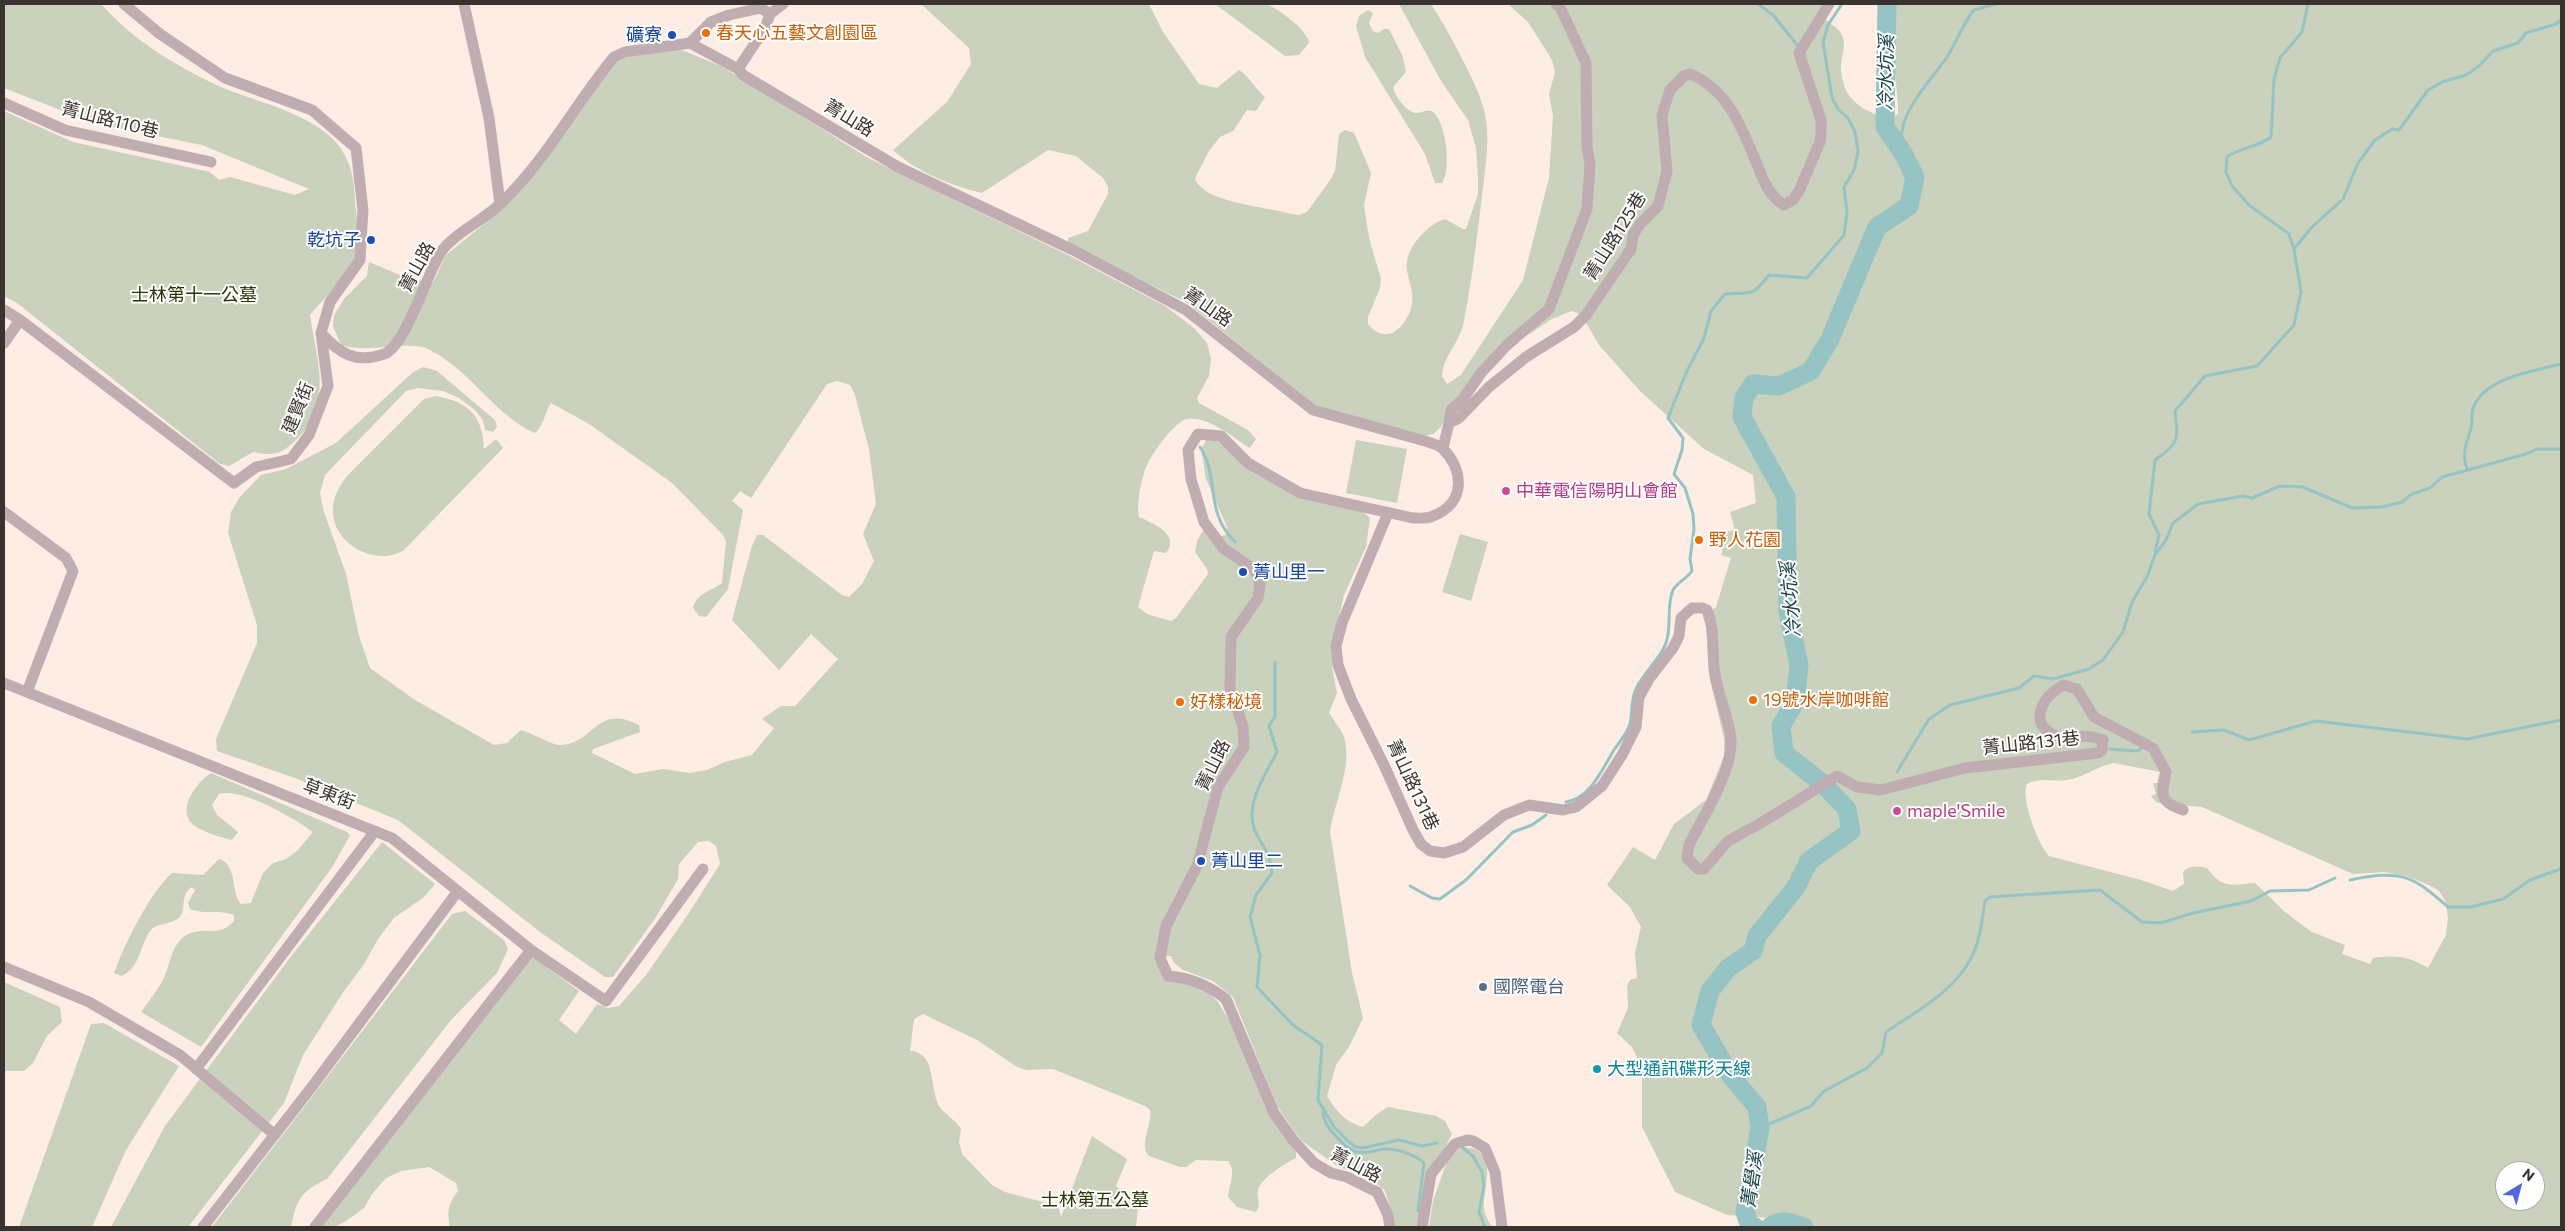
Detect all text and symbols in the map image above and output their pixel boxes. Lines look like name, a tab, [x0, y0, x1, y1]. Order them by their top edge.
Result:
place label: 春天心五藝文創園區	[716, 22, 878, 44]
place label: 礦寮	[626, 24, 662, 46]
marker: 春天心五藝文創園區	[700, 27, 712, 39]
marker: 礦寮	[666, 29, 678, 41]
water label: 冷水坑溪	[1874, 35, 1898, 111]
street label: 菁山路	[820, 95, 878, 141]
street label: 菁山路110巷	[59, 98, 161, 142]
street label: 菁山路125巷	[1579, 188, 1651, 284]
place label: 乾坑子	[307, 229, 361, 251]
marker: 乾坑子	[365, 234, 377, 246]
street label: 菁山路	[394, 238, 440, 296]
street label: 菁山路	[1180, 283, 1236, 331]
park label: 士林第十一公墓	[131, 284, 257, 306]
street label: 建賢街	[278, 379, 318, 437]
place label: 中華電信陽明山會館	[1516, 480, 1678, 502]
marker: 中華電信陽明山會館	[1500, 485, 1512, 497]
place label: 野人花園	[1709, 529, 1781, 551]
marker: 野人花園	[1693, 534, 1705, 546]
place label: 菁山里一	[1253, 561, 1325, 583]
water label: 冷水坑溪	[1776, 561, 1806, 639]
marker: 菁山里一	[1237, 566, 1249, 578]
place label: 19號水岸咖啡館	[1763, 689, 1890, 711]
place label: 好樣秘境	[1190, 691, 1262, 713]
marker: 19號水岸咖啡館	[1747, 694, 1759, 706]
marker: 好樣秘境	[1174, 696, 1186, 708]
street label: 菁山路131巷	[1981, 727, 2081, 759]
street label: 菁山路	[1191, 736, 1235, 794]
street label: 菁山路131巷	[1383, 736, 1443, 834]
street label: 草東街	[300, 774, 358, 814]
place label: maple'Smile	[1907, 800, 2005, 822]
marker: maple'Smile	[1891, 805, 1903, 817]
place label: 菁山里二	[1211, 850, 1283, 872]
marker: 菁山里二	[1195, 855, 1207, 867]
place label: 國際電台	[1493, 976, 1565, 998]
marker: 國際電台	[1477, 981, 1489, 993]
place label: 大型通訊碟形天線	[1607, 1058, 1751, 1080]
marker: 大型通訊碟形天線	[1591, 1063, 1603, 1075]
street label: 菁山路	[1327, 1143, 1385, 1187]
water label: 菁礐溪	[1737, 1150, 1767, 1210]
north arrow	[2495, 1161, 2545, 1211]
text: N	[2519, 1164, 2538, 1184]
park label: 士林第五公墓	[1041, 1189, 1149, 1211]

